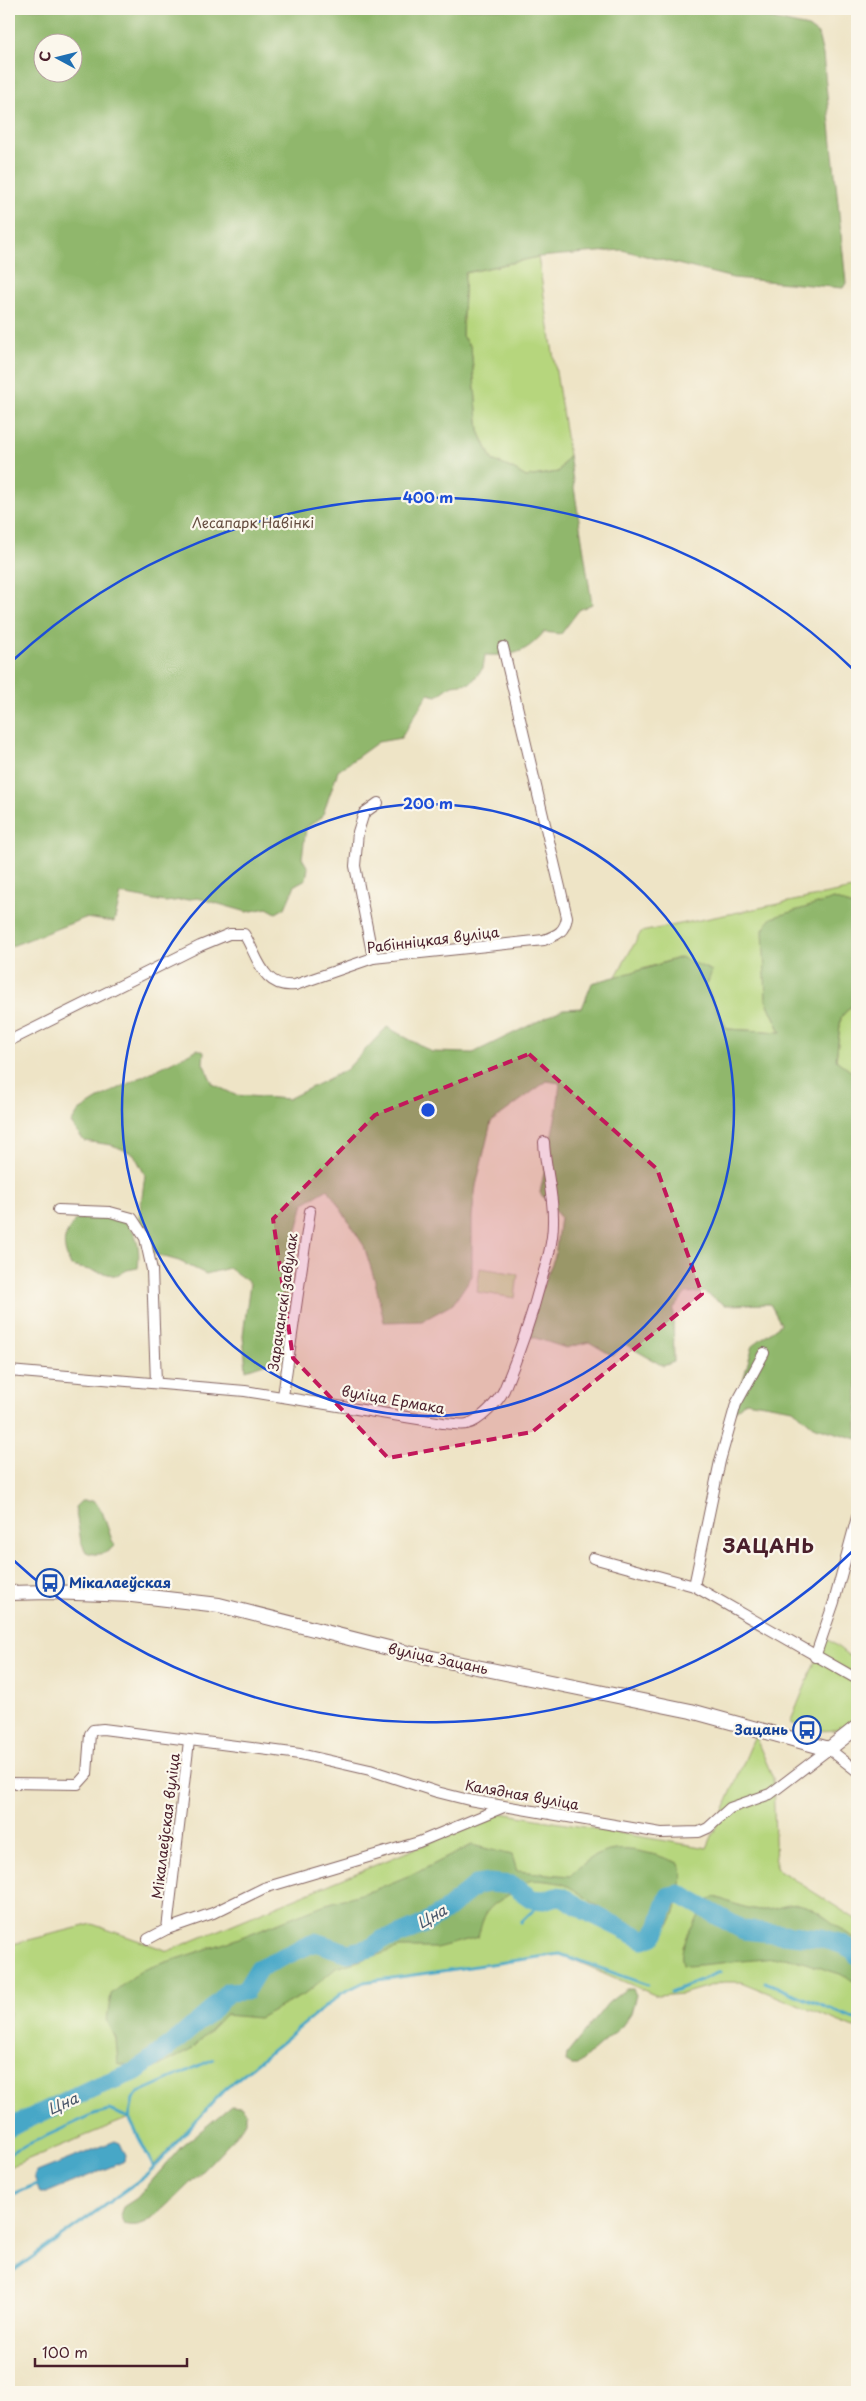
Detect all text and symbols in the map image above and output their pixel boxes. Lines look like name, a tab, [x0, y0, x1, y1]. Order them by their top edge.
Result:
north arrow	[32, 32, 82, 82]
text: С	[34, 50, 56, 63]
text: 400 m	[403, 485, 453, 508]
park label: Лесапарк Навінкі	[192, 512, 314, 533]
text: 200 m	[403, 791, 453, 814]
street label: Рабінніцкая вуліца	[366, 921, 501, 958]
centre of rings	[419, 1101, 437, 1119]
street label: Зарачанскі завулак	[262, 1231, 303, 1372]
street label: вуліца Ермака	[340, 1380, 447, 1419]
district label: ЗАЦАНЬ	[722, 1531, 815, 1559]
bus stop icon: Мікалаеўская	[35, 1568, 65, 1598]
place label: Мікалаеўская	[69, 1572, 171, 1593]
street label: вуліца Зацань	[386, 1638, 490, 1679]
bus stop icon: Зацань	[792, 1715, 822, 1745]
place label: Зацань	[734, 1719, 788, 1740]
street label: Мікалаеўская вуліца	[146, 1751, 185, 1900]
street label: Калядная вуліца	[463, 1774, 581, 1815]
water label: Цна	[412, 1898, 451, 1933]
water label: Цна	[44, 2086, 82, 2119]
scale bar	[35, 2336, 188, 2368]
text: 100 m	[42, 2340, 88, 2363]

